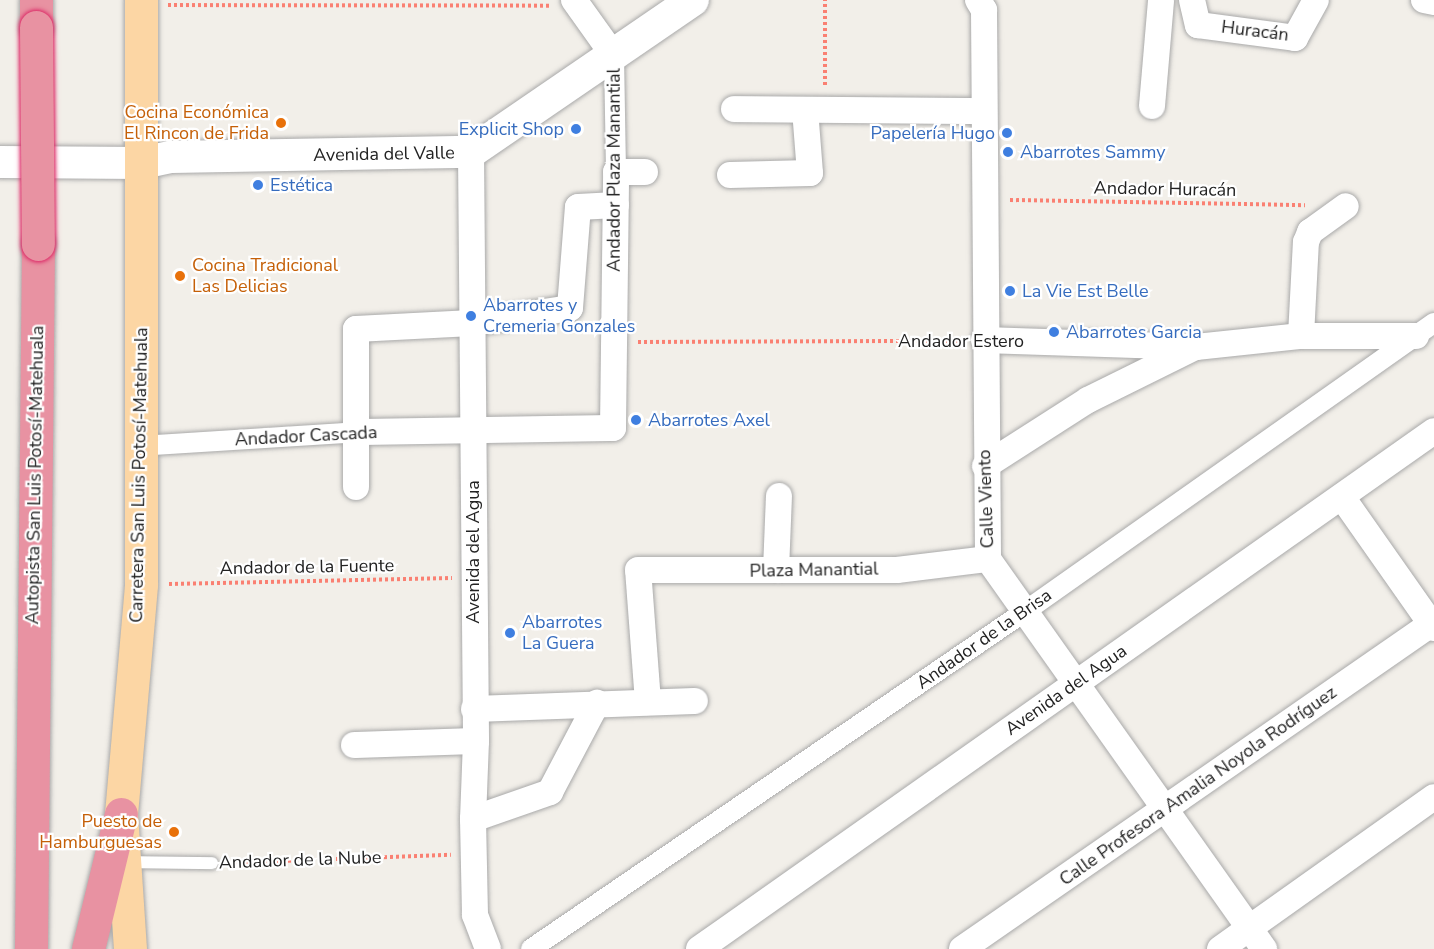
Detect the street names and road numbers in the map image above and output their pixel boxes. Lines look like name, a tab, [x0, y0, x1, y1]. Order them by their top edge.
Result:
street label: Huracán	[1220, 16, 1290, 46]
street label: Andador Plaza Manantial	[603, 68, 625, 272]
street label: Avenida del Valle	[313, 142, 455, 166]
street label: Andador Huracán	[1093, 177, 1237, 201]
street label: Autopista San Luis Potosí-Matehuala	[22, 325, 48, 625]
street label: Carretera San Luis Potosí-Matehuala	[126, 327, 152, 623]
street label: Andador Estero	[898, 330, 1024, 352]
street label: Andador Cascada	[234, 421, 378, 451]
street label: Calle Viento	[973, 449, 999, 549]
street label: Avenida del Agua	[462, 480, 484, 624]
street label: Andador de la Fuente	[220, 555, 394, 579]
street label: Plaza Manantial	[749, 558, 879, 582]
street label: Andador de la Brisa	[912, 584, 1056, 694]
street label: Avenida del Agua	[1001, 640, 1131, 740]
street label: Calle Profesora Amalia Noyola Rodríguez	[1055, 682, 1341, 890]
street label: Andador de la Nube	[218, 846, 382, 874]

